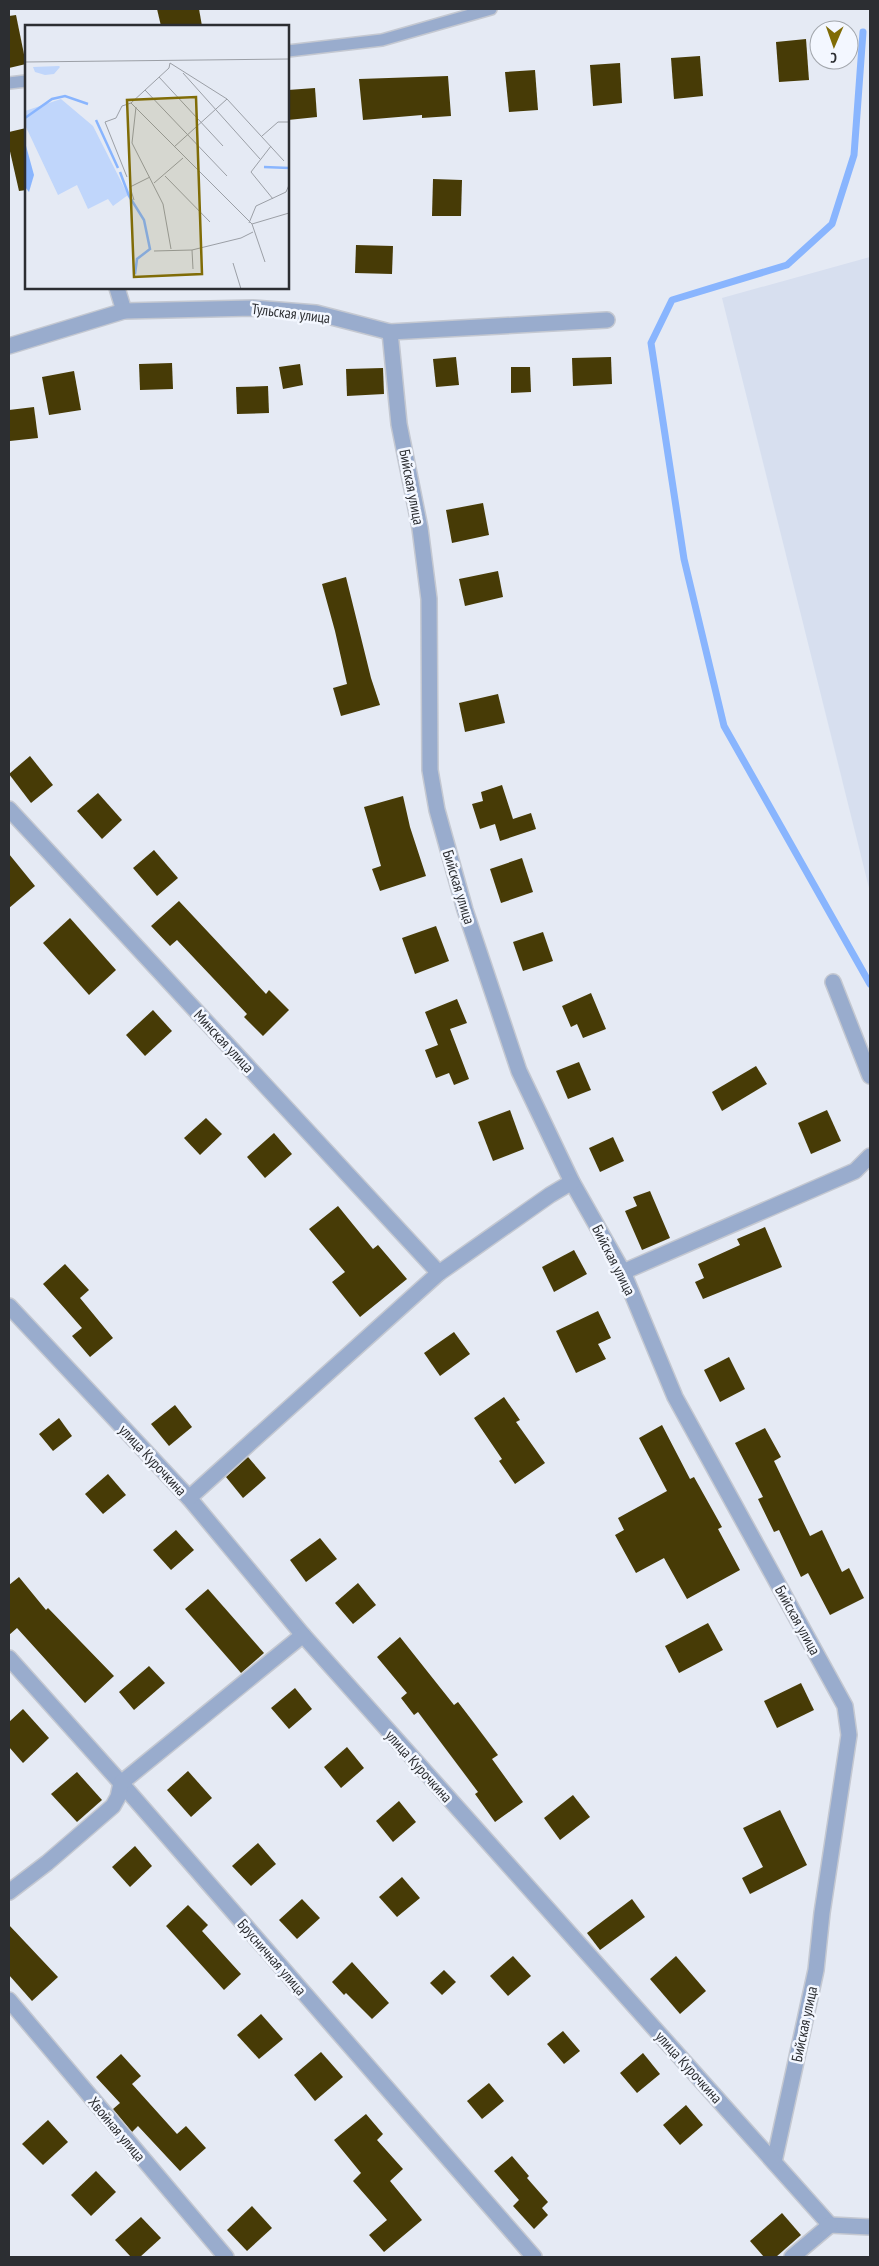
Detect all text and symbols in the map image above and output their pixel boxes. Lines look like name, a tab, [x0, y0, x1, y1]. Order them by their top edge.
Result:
north arrow	[809, 20, 859, 70]
inset map	[25, 25, 289, 289]
text: С	[829, 49, 837, 67]
street label: Тульская улица	[251, 299, 331, 327]
street label: Бийская улица	[395, 448, 429, 526]
street label: Бийская улица	[439, 848, 479, 926]
street label: Минская улица	[190, 1005, 258, 1077]
street label: Бийская улица	[588, 1222, 640, 1298]
street label: улица Курочкина	[115, 1420, 191, 1500]
street label: Бийская улица	[771, 1582, 825, 1658]
street label: улица Курочкина	[382, 1726, 456, 1806]
street label: Брусничная улица	[234, 1915, 310, 1999]
street label: Бийская улица	[787, 1985, 821, 2063]
street label: улица Курочкина	[652, 2027, 726, 2107]
street label: Хвойная улица	[84, 2093, 150, 2165]

